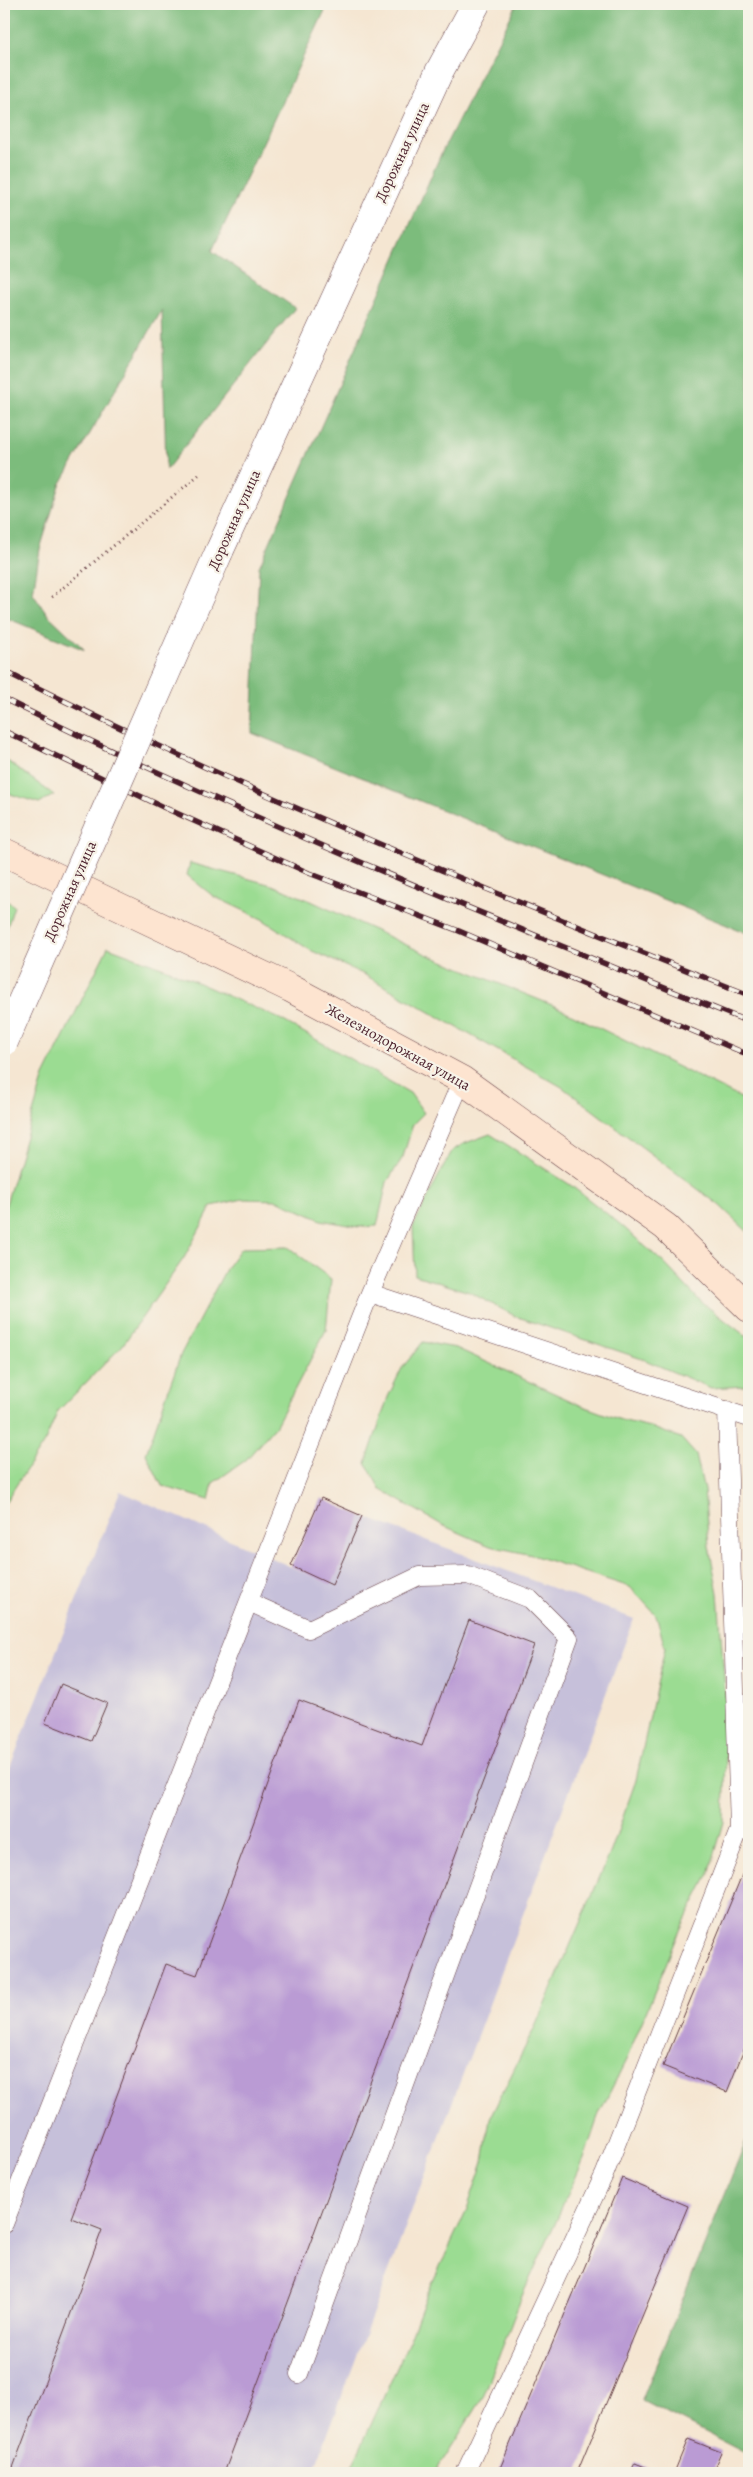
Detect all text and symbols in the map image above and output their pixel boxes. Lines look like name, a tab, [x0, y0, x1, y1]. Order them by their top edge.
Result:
street label: Дорожная улица	[370, 99, 434, 205]
street label: Дорожная улица	[203, 467, 265, 573]
street label: Дорожная улица	[39, 838, 101, 944]
street label: Железнодорожная улица	[322, 999, 474, 1095]

